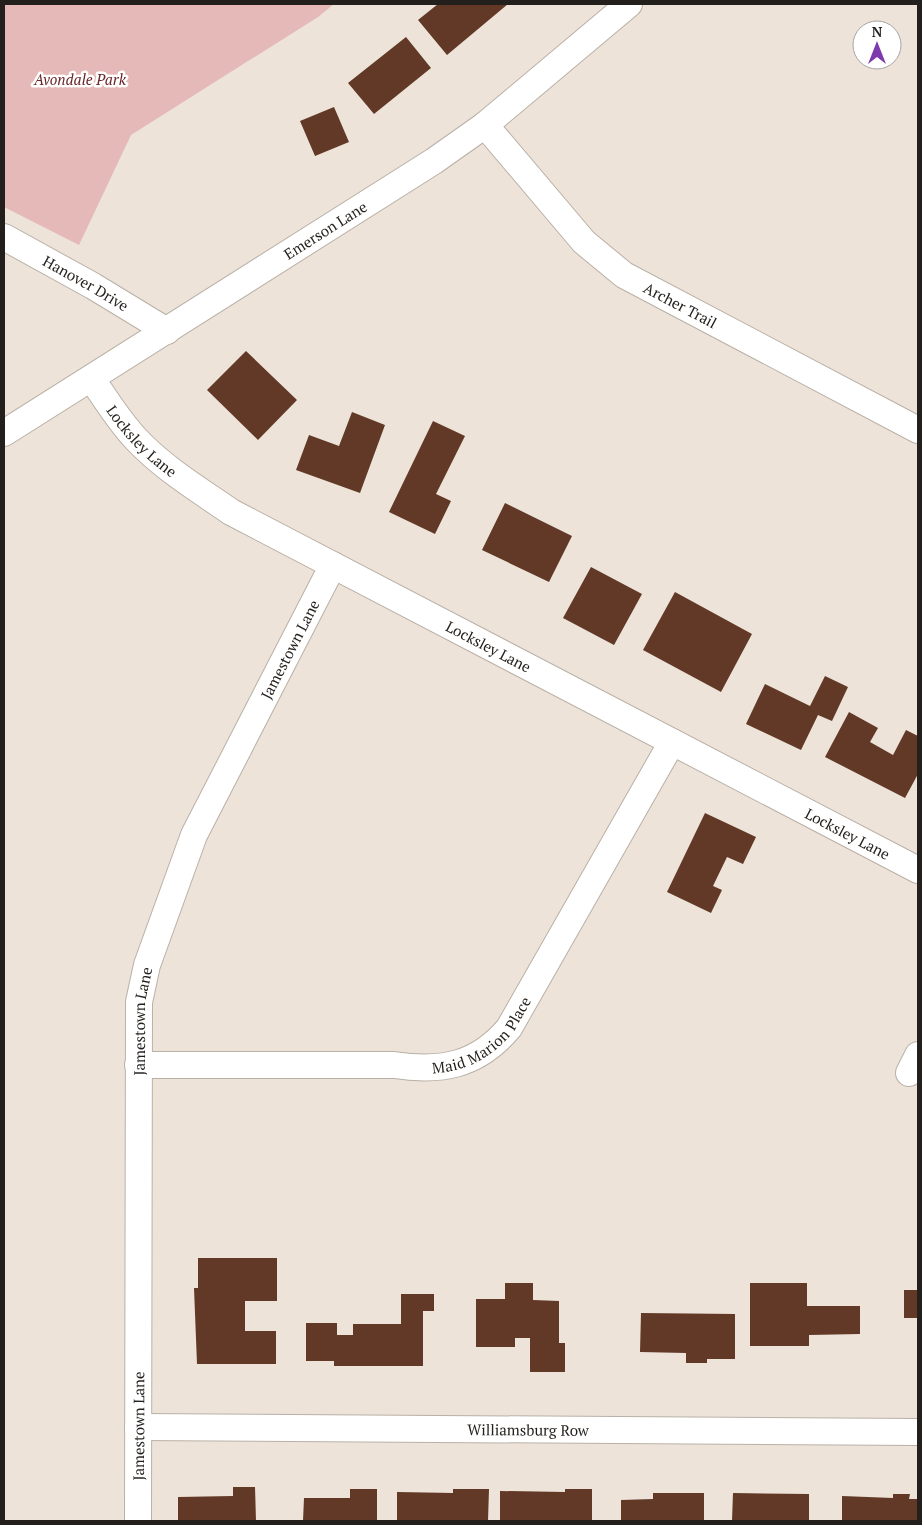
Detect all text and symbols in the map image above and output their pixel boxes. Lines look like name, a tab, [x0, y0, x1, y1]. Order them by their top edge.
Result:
north arrow	[852, 20, 902, 70]
text: N	[872, 22, 883, 41]
park label: Avondale Park	[33, 69, 127, 89]
street label: Emerson Lane	[280, 196, 370, 264]
street label: Hanover Drive	[40, 251, 133, 315]
street label: Archer Trail	[640, 277, 721, 332]
street label: Locksley Lane	[102, 401, 181, 481]
street label: Jamestown Lane	[256, 596, 324, 702]
street label: Locksley Lane	[443, 616, 534, 677]
street label: Locksley Lane	[802, 803, 894, 864]
street label: Jamestown Lane	[129, 965, 156, 1076]
street label: Maid Marion Place	[431, 993, 535, 1077]
street label: Jamestown Lane	[128, 1371, 148, 1481]
street label: Williamsburg Row	[467, 1419, 590, 1440]

